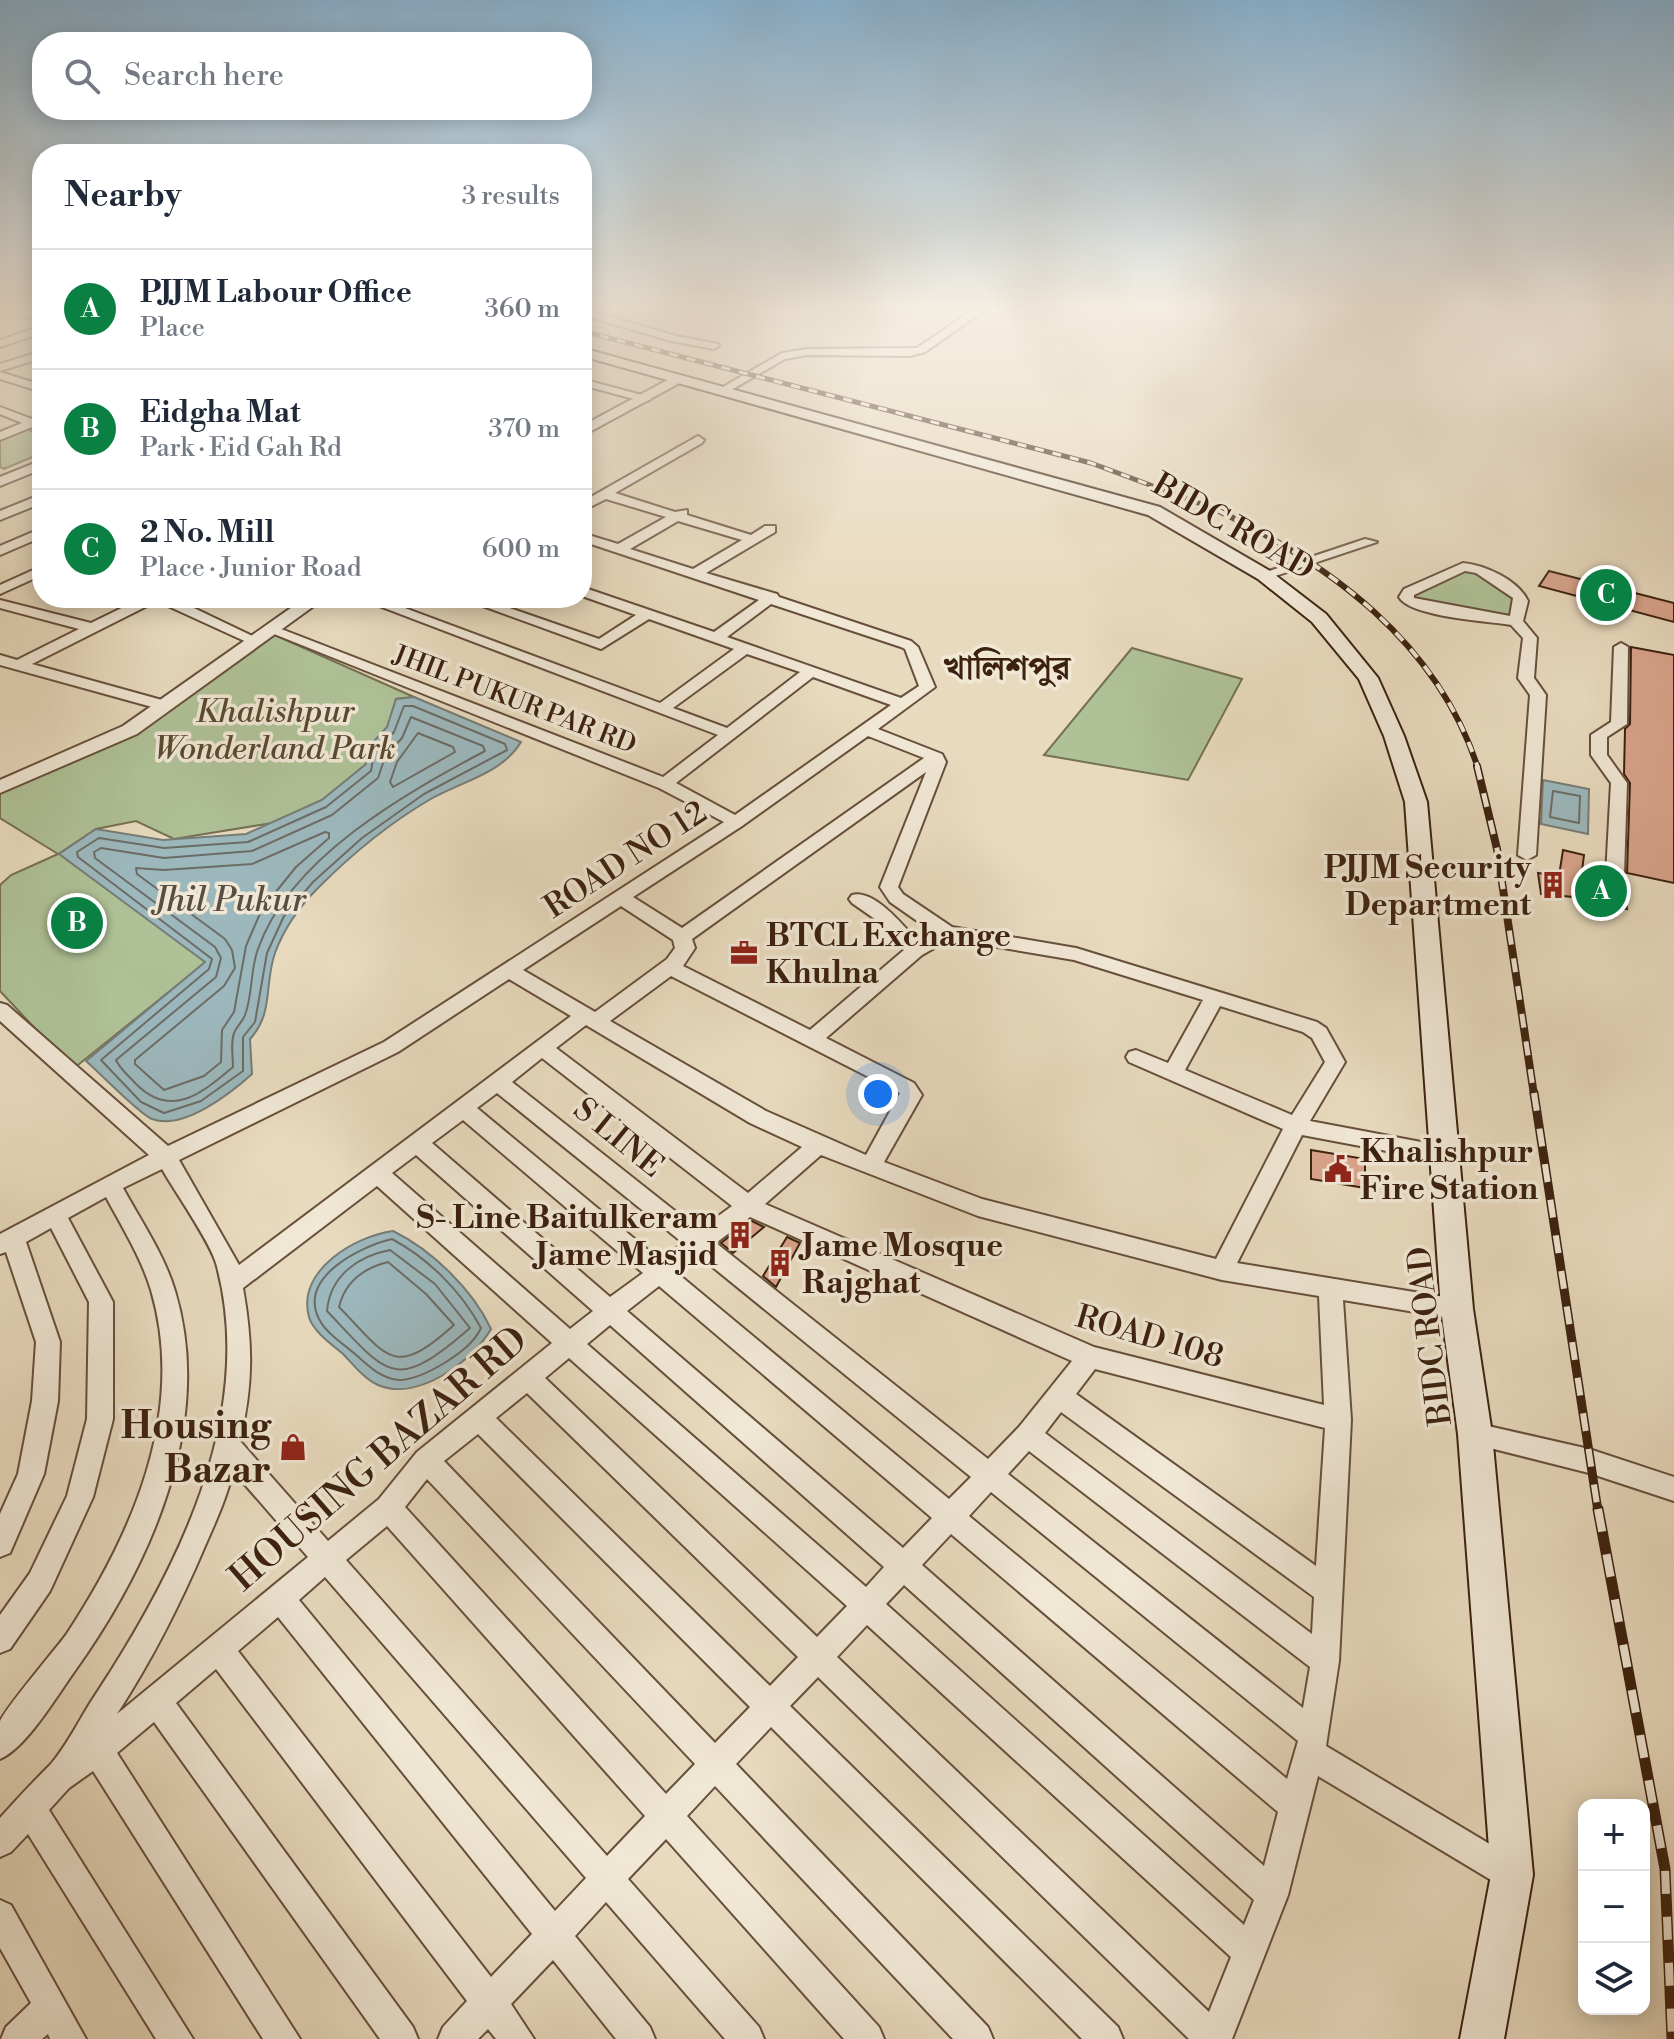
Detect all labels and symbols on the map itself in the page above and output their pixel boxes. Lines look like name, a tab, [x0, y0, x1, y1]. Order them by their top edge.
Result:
street label: BIDC ROAD	[1145, 464, 1321, 589]
pin: C	[1580, 565, 1632, 625]
street label: JHIL PUKUR PAR RD	[388, 638, 641, 761]
district label: খালিশপুর	[943, 647, 1072, 690]
park label: Khalishpur Wonderland Park	[154, 692, 396, 769]
street label: ROAD NO 12	[537, 792, 715, 927]
place label: PJJM Security Department	[1324, 848, 1532, 925]
pin: A	[1575, 861, 1627, 921]
building icon: PJJM Security Department	[1538, 870, 1568, 900]
water label: Jhil Pukur	[150, 880, 307, 922]
pin: B	[51, 893, 103, 953]
place label: BTCL Exchange Khulna	[766, 916, 1011, 993]
office icon: BTCL Exchange Khulna	[729, 938, 759, 968]
your location	[858, 1074, 898, 1114]
street label: S LINE	[565, 1089, 671, 1186]
place label: Khalishpur Fire Station	[1360, 1132, 1539, 1209]
public building icon: Khalishpur Fire Station	[1323, 1154, 1353, 1184]
place label: S- Line Baitulkeram Jame Masjid	[416, 1198, 718, 1275]
building icon: S- Line Baitulkeram Jame Masjid	[725, 1220, 755, 1250]
place label: Jame Mosque Rajghat	[798, 1226, 1003, 1303]
street label: BIDC ROAD	[1399, 1244, 1461, 1429]
building icon: Jame Mosque Rajghat	[765, 1248, 795, 1278]
street label: ROAD 108	[1071, 1297, 1228, 1377]
street label: HOUSING BAZAR RD	[220, 1317, 538, 1601]
place label: Housing Bazar	[121, 1403, 273, 1494]
shop icon: Housing Bazar	[278, 1432, 308, 1462]

